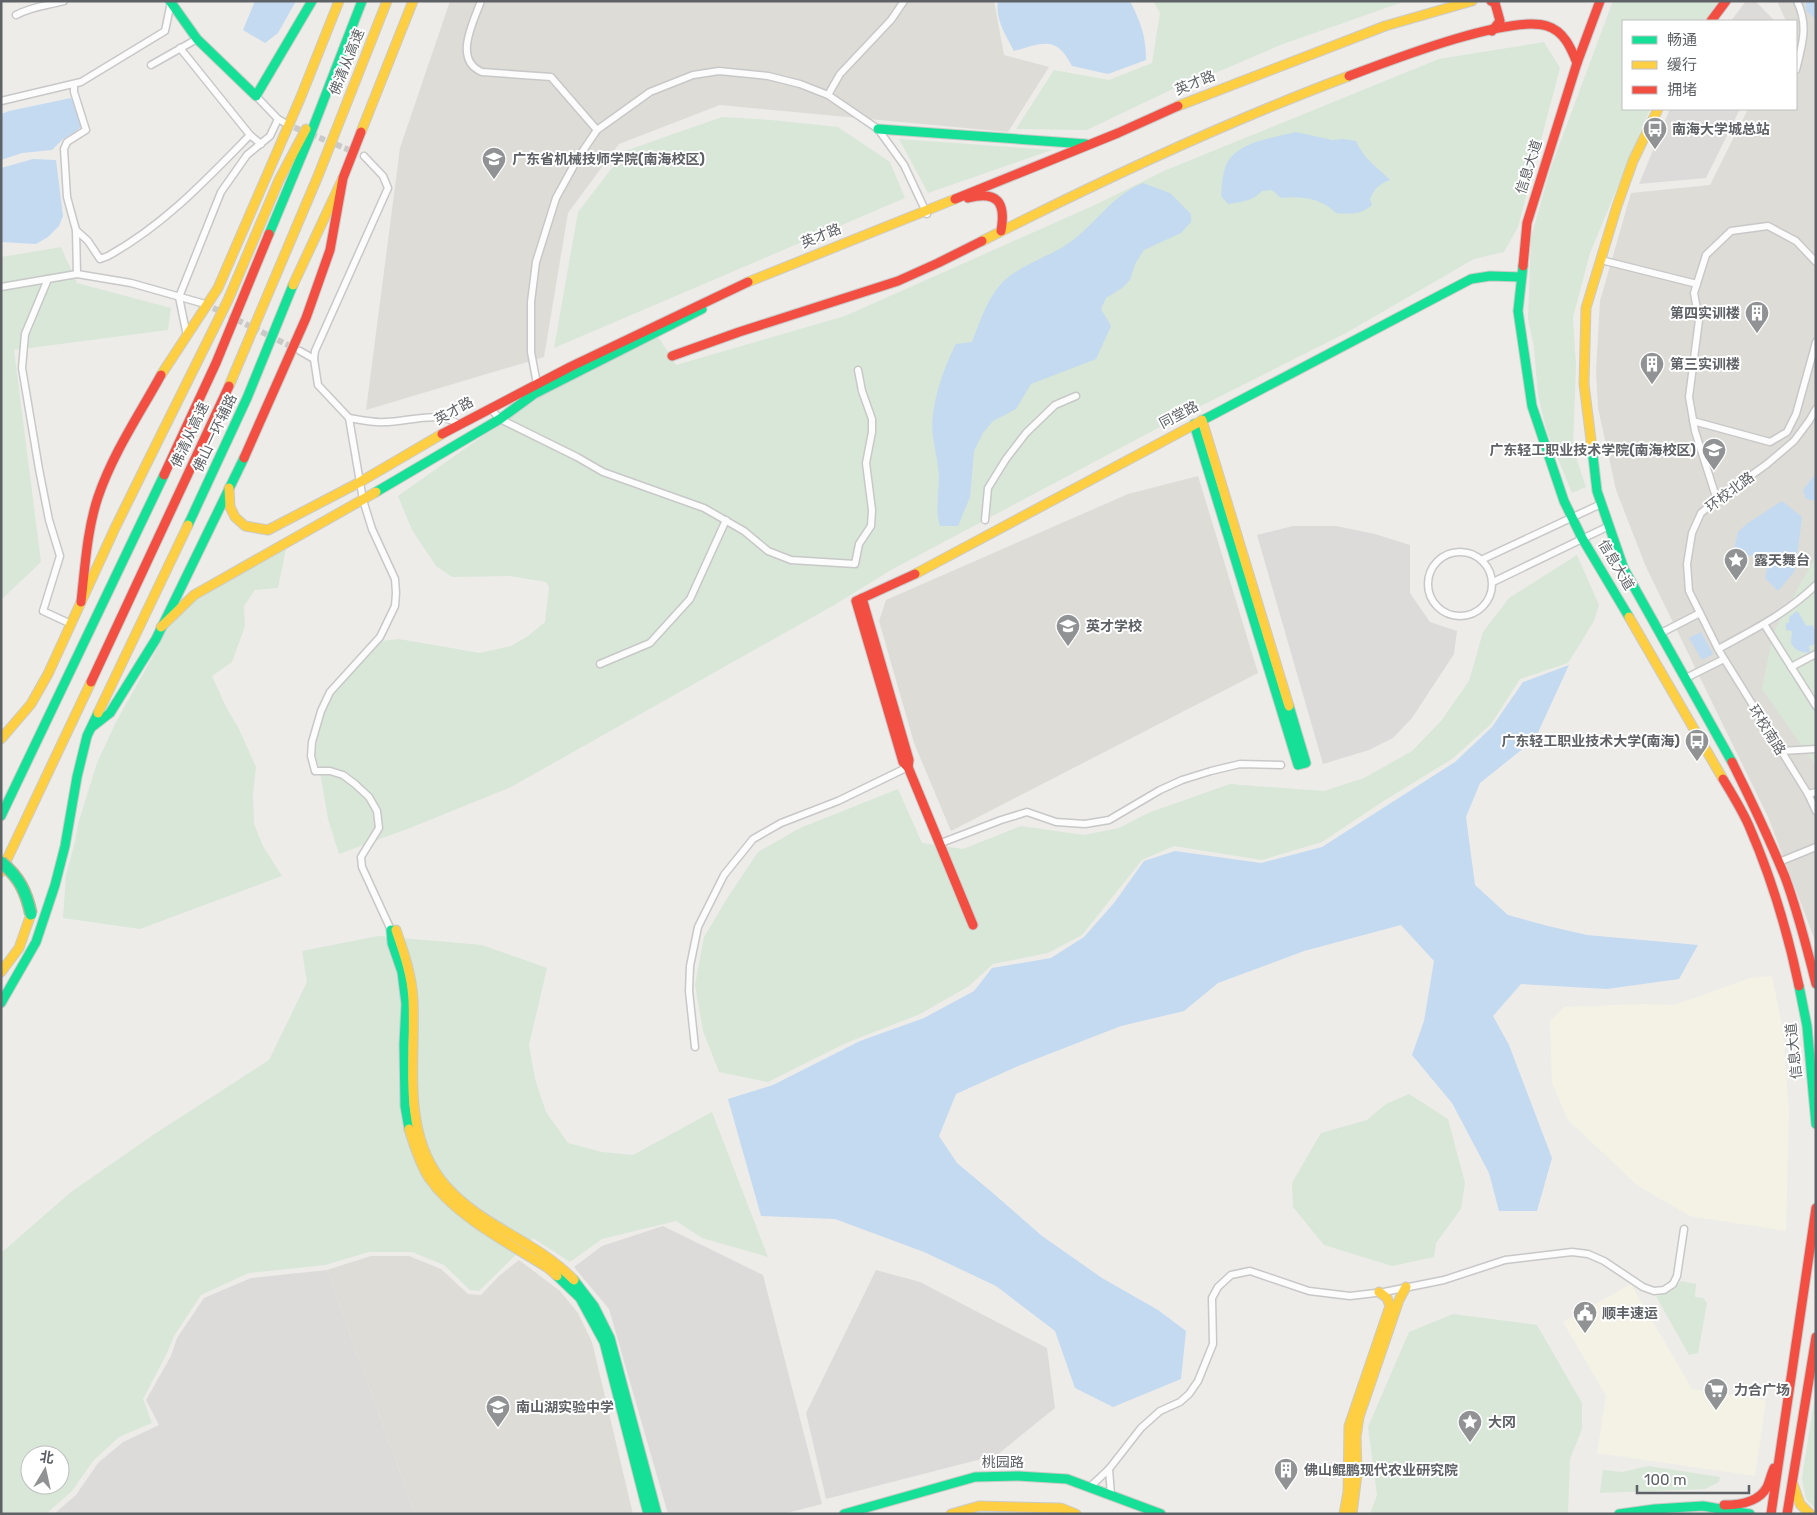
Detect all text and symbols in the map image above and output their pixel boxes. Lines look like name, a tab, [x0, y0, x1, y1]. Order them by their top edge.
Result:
legend	[1622, 20, 1797, 110]
street label: 佛清从高速	[326, 26, 368, 98]
text: 畅通	[1667, 31, 1697, 49]
text: 缓行	[1667, 56, 1697, 74]
street label: 英才路	[1172, 67, 1218, 99]
text: 拥堵	[1667, 81, 1697, 99]
bus stop icon: 南海大学城总站	[1642, 116, 1668, 150]
place label: 南海大学城总站	[1672, 121, 1770, 138]
street label: 信息大道	[1512, 138, 1546, 196]
school or university icon: 广东省机械技师学院(南海校区)	[481, 146, 507, 180]
place label: 广东省机械技师学院(南海校区)	[512, 151, 705, 168]
street label: 英才路	[798, 220, 844, 252]
building icon: 第四实训楼	[1744, 300, 1770, 334]
place label: 第四实训楼	[1670, 305, 1740, 322]
building icon: 第三实训楼	[1639, 351, 1665, 385]
place label: 第三实训楼	[1670, 356, 1740, 373]
street label: 佛山一环辅路	[190, 391, 240, 475]
street label: 英才路	[432, 393, 476, 429]
street label: 同堂路	[1156, 398, 1202, 432]
street label: 佛清从高速	[168, 400, 212, 470]
school or university icon: 广东轻工职业技术学院(南海校区)	[1701, 437, 1727, 471]
place label: 广东轻工职业技术学院(南海校区)	[1489, 442, 1696, 459]
street label: 环校北路	[1703, 468, 1757, 516]
street label: 信息大道	[1594, 537, 1638, 593]
place icon: 露天舞台	[1723, 547, 1749, 581]
place label: 露天舞台	[1754, 552, 1810, 569]
school or university icon: 英才学校	[1055, 613, 1081, 647]
place label: 英才学校	[1086, 618, 1142, 635]
street label: 环校南路	[1745, 702, 1789, 758]
bus stop icon: 广东轻工职业技术大学(南海)	[1684, 728, 1710, 762]
place label: 广东轻工职业技术大学(南海)	[1501, 733, 1680, 750]
street label: 信息大道	[1783, 1022, 1805, 1080]
public building icon: 顺丰速运	[1572, 1300, 1598, 1334]
place label: 顺丰速运	[1602, 1305, 1658, 1322]
supermarket icon: 力合广场	[1703, 1377, 1729, 1411]
place label: 力合广场	[1734, 1382, 1790, 1399]
school or university icon: 南山湖实验中学	[485, 1394, 511, 1428]
place label: 南山湖实验中学	[516, 1399, 614, 1416]
place icon: 大冈	[1457, 1409, 1483, 1443]
place label: 大冈	[1488, 1414, 1516, 1431]
north arrow	[20, 1445, 70, 1495]
text: 北	[39, 1448, 55, 1467]
street label: 桃园路	[982, 1454, 1024, 1471]
building icon: 佛山鲲鹏现代农业研究院	[1273, 1457, 1299, 1491]
place label: 佛山鲲鹏现代农业研究院	[1304, 1462, 1458, 1479]
scale bar	[1637, 1462, 1750, 1494]
text: 100 m	[1644, 1471, 1686, 1489]

